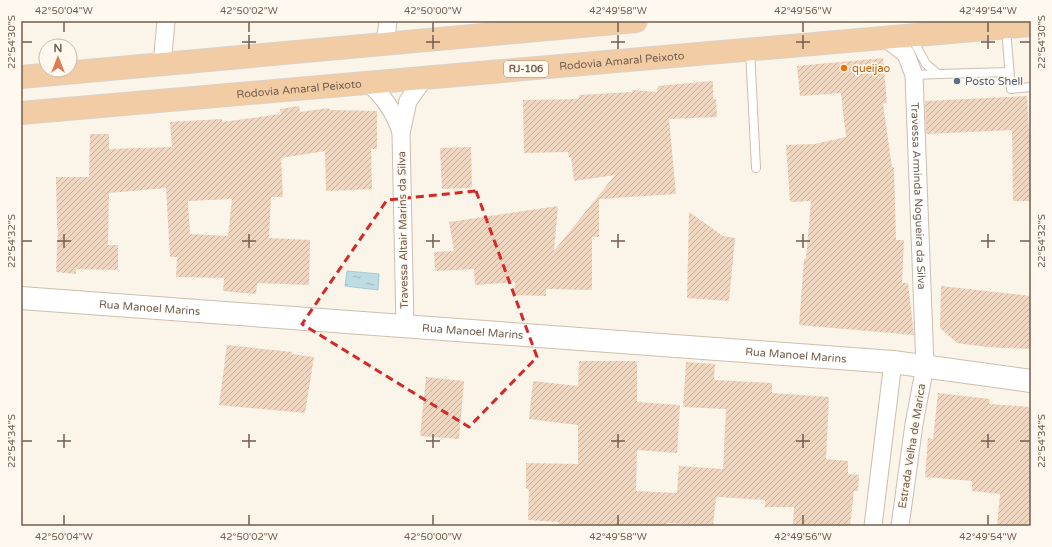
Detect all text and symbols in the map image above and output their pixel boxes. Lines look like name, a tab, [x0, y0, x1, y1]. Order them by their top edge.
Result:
text: 42°50'04"W	[35, 5, 93, 17]
text: 42°50'02"W	[220, 5, 278, 17]
text: 42°50'00"W	[404, 5, 462, 17]
text: 42°49'58"W	[589, 5, 647, 17]
text: 42°49'56"W	[774, 5, 832, 17]
text: 42°49'54"W	[959, 5, 1017, 17]
text: 22°54'30"S	[6, 15, 18, 69]
text: 22°54'30"S	[1036, 15, 1048, 69]
north arrow	[38, 38, 78, 78]
text: N	[54, 42, 62, 55]
street label: Rodovia Amaral Peixoto	[559, 49, 685, 73]
road number: RJ-106	[504, 61, 548, 77]
place label: queijao	[852, 62, 891, 75]
marker: queijao	[839, 63, 849, 73]
place label: Posto Shell	[965, 75, 1023, 88]
marker: Posto Shell	[952, 76, 962, 86]
street label: Rodovia Amaral Peixoto	[236, 77, 362, 101]
street label: Travessa Arminda Nogueira da Silva	[909, 102, 929, 290]
street label: Travessa Altair Marins da Silva	[395, 151, 411, 309]
text: 22°54'32"S	[6, 214, 18, 268]
text: 22°54'32"S	[1036, 214, 1048, 268]
street label: Rua Manoel Marins	[99, 297, 201, 318]
street label: Rua Manoel Marins	[422, 321, 524, 341]
street label: Rua Manoel Marins	[745, 345, 847, 365]
street label: Estrada Velha de Marica	[896, 383, 928, 509]
text: 22°54'34"S	[6, 414, 18, 468]
text: 22°54'34"S	[1036, 414, 1048, 468]
text: 42°50'04"W	[35, 531, 93, 543]
text: 42°50'02"W	[220, 531, 278, 543]
text: 42°50'00"W	[404, 531, 462, 543]
text: 42°49'58"W	[589, 531, 647, 543]
text: 42°49'56"W	[774, 531, 832, 543]
text: 42°49'54"W	[959, 531, 1017, 543]

